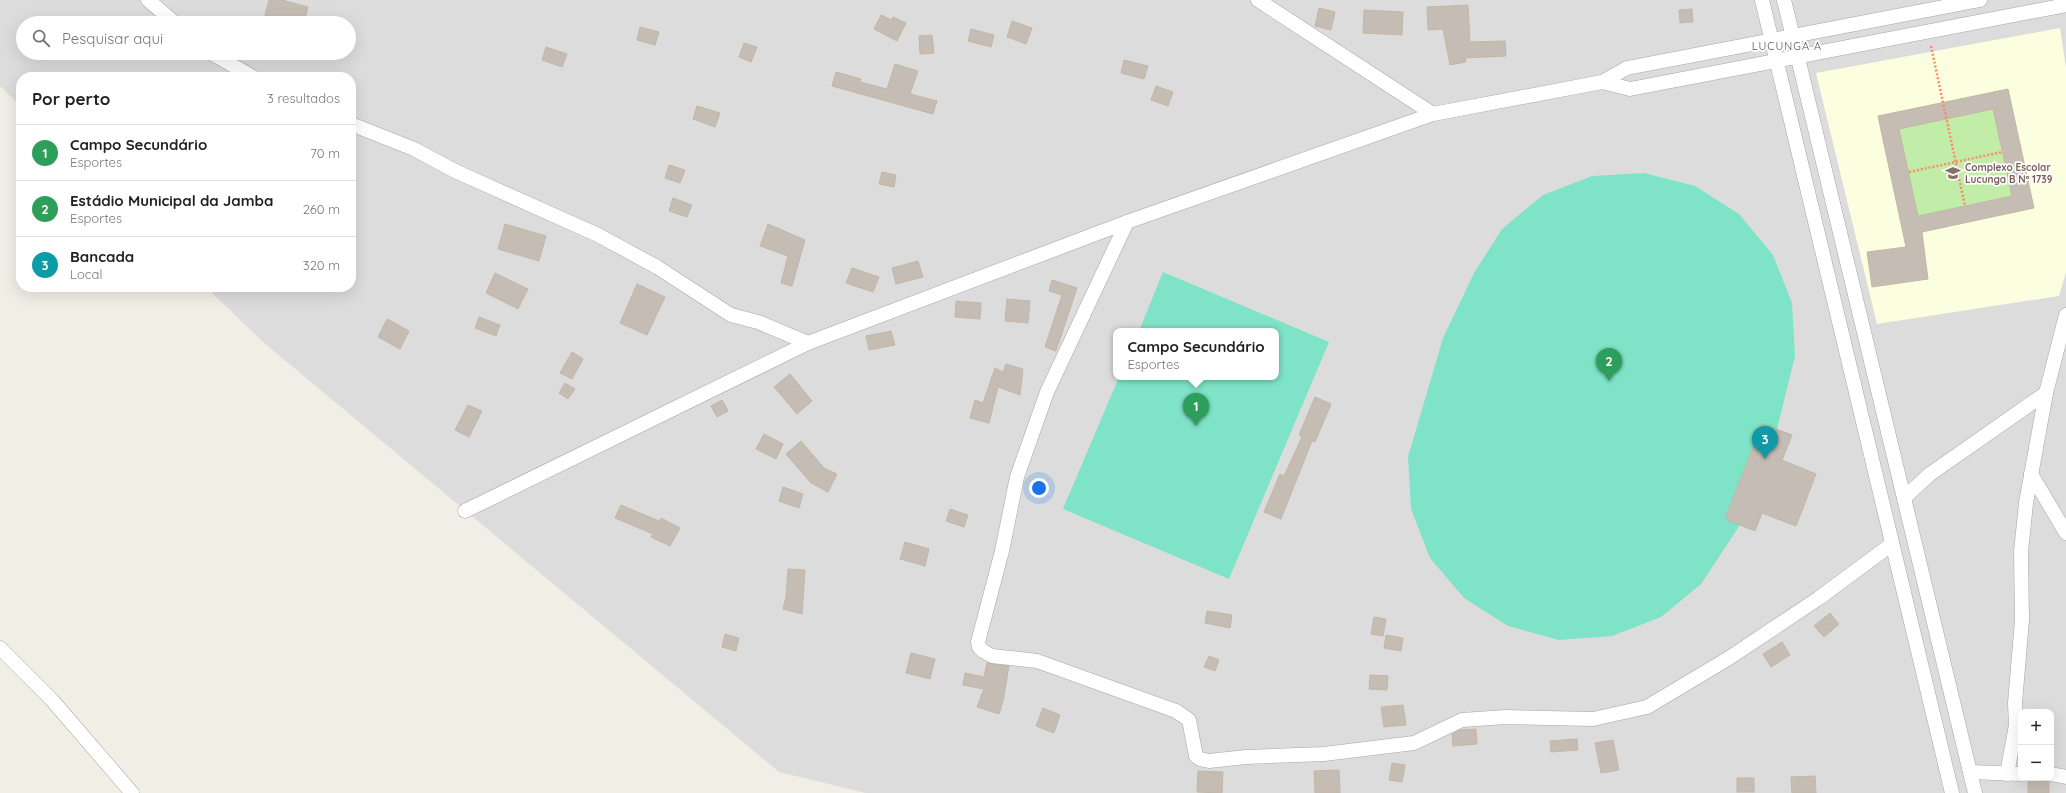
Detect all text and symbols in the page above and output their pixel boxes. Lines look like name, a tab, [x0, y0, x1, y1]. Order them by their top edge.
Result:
search box	[16, 16, 356, 60]
icon: search	[30, 27, 52, 49]
text: Pesquisar aqui	[62, 29, 163, 48]
district label: LUCUNGA A	[1752, 39, 1822, 53]
text: Por perto	[32, 88, 110, 109]
text: 3 resultados	[267, 90, 340, 106]
text: Campo Secundário	[70, 135, 207, 154]
text: 1	[42, 145, 48, 161]
text: 70 m	[310, 145, 340, 161]
text: Esportes	[70, 154, 122, 170]
place label: Complexo Escolar Lucunga B Nº 1739	[1965, 161, 2053, 186]
school or university icon: Complexo Escolar Lucunga B Nº 1739	[1944, 164, 1962, 182]
text: Estádio Municipal da Jamba	[70, 191, 273, 210]
text: 2	[41, 201, 49, 217]
text: 260 m	[303, 201, 340, 217]
text: Esportes	[70, 210, 122, 226]
text: Bancada	[70, 247, 134, 266]
text: 3	[42, 257, 48, 273]
text: 320 m	[303, 257, 340, 273]
text: Local	[70, 266, 102, 282]
popup	[1113, 328, 1279, 380]
text: Campo Secundário	[1127, 337, 1265, 356]
pin: 2	[1596, 348, 1622, 381]
text: Esportes	[1127, 356, 1179, 372]
pin: 1	[1183, 393, 1209, 426]
pin: 3	[1752, 426, 1778, 459]
your location	[1029, 478, 1049, 498]
map controls	[2018, 709, 2054, 781]
button: +	[2018, 709, 2054, 745]
button: −	[2018, 745, 2054, 781]

